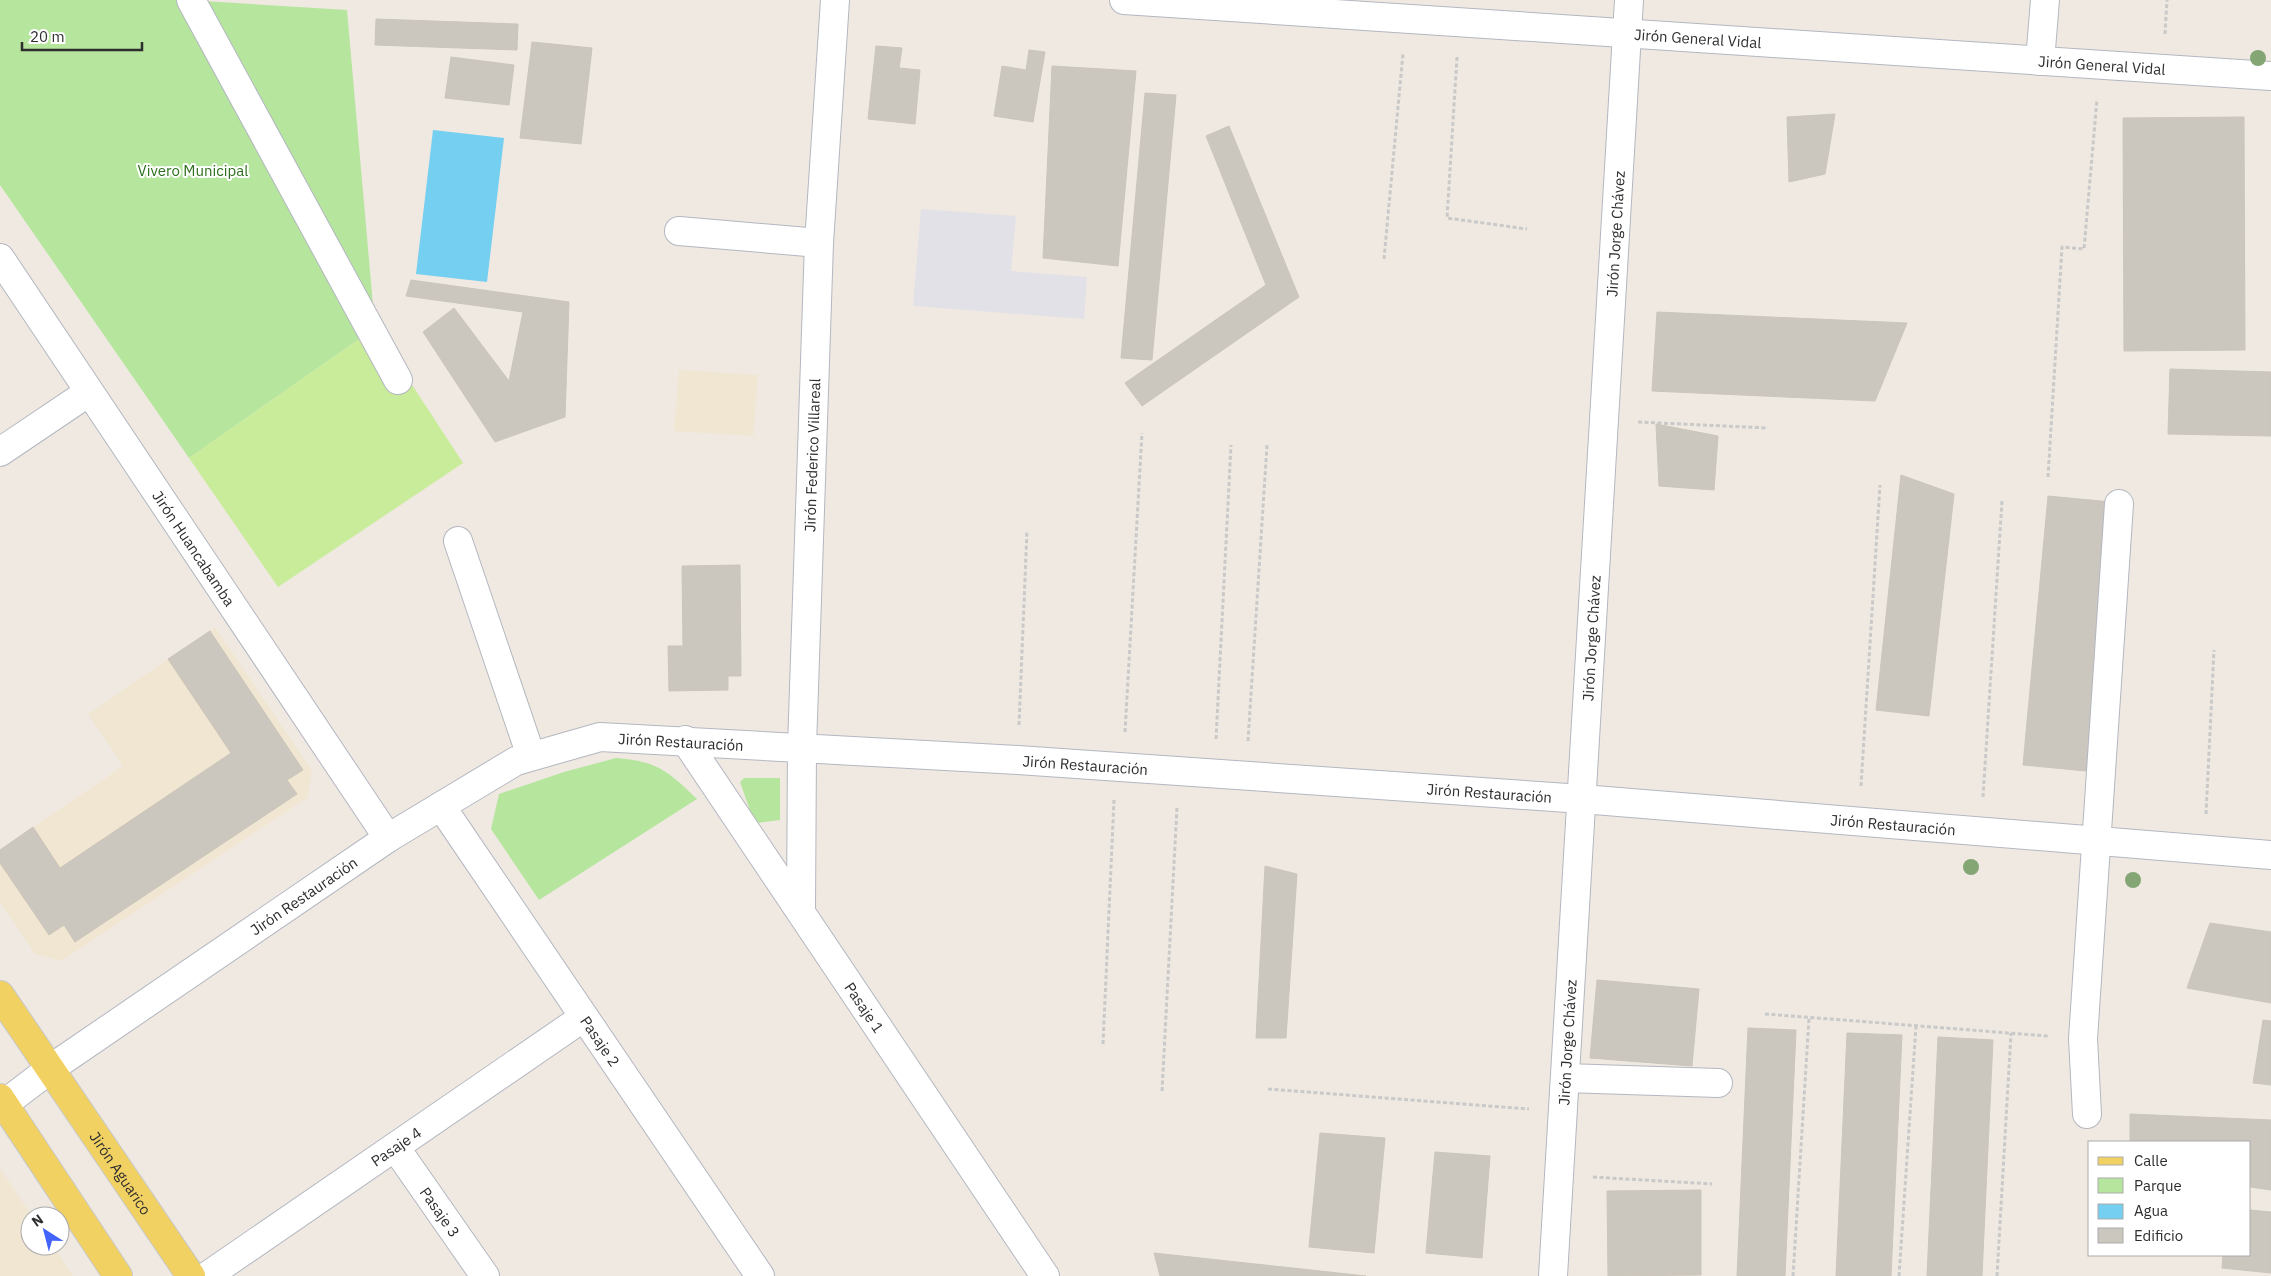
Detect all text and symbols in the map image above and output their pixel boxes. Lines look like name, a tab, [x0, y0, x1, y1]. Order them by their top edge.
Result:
scale bar	[22, 20, 142, 52]
street label: Jirón General Vidal	[1633, 24, 1762, 52]
text: 20 m	[30, 27, 65, 46]
street label: Jirón General Vidal	[2038, 51, 2166, 78]
park label: Vivero Municipal	[138, 161, 248, 180]
street label: Jirón Jorge Chávez	[1602, 170, 1628, 297]
street label: Jirón Federico Villareal	[800, 378, 824, 532]
street label: Jirón Huancabamba	[149, 487, 240, 610]
street label: Jirón Jorge Chávez	[1578, 574, 1604, 702]
street label: Jirón Restauración	[618, 729, 744, 754]
street label: Jirón Restauración	[1022, 751, 1149, 778]
street label: Jirón Restauración	[1426, 779, 1553, 806]
street label: Jirón Restauración	[1830, 810, 1956, 839]
street label: Jirón Restauración	[246, 852, 361, 939]
street label: Pasaje 1	[841, 978, 888, 1036]
street label: Jirón Jorge Chávez	[1554, 979, 1580, 1106]
street label: Pasaje 2	[577, 1012, 624, 1070]
street label: Pasaje 4	[367, 1122, 425, 1170]
street label: Jirón Aguarico	[86, 1128, 156, 1218]
legend	[2088, 1141, 2251, 1256]
text: Calle	[2134, 1151, 2168, 1170]
text: Parque	[2134, 1176, 2182, 1195]
street label: Pasaje 3	[416, 1183, 464, 1241]
text: Agua	[2134, 1201, 2168, 1220]
north arrow	[20, 1206, 70, 1256]
text: N	[28, 1210, 47, 1231]
text: Edificio	[2134, 1226, 2183, 1245]

